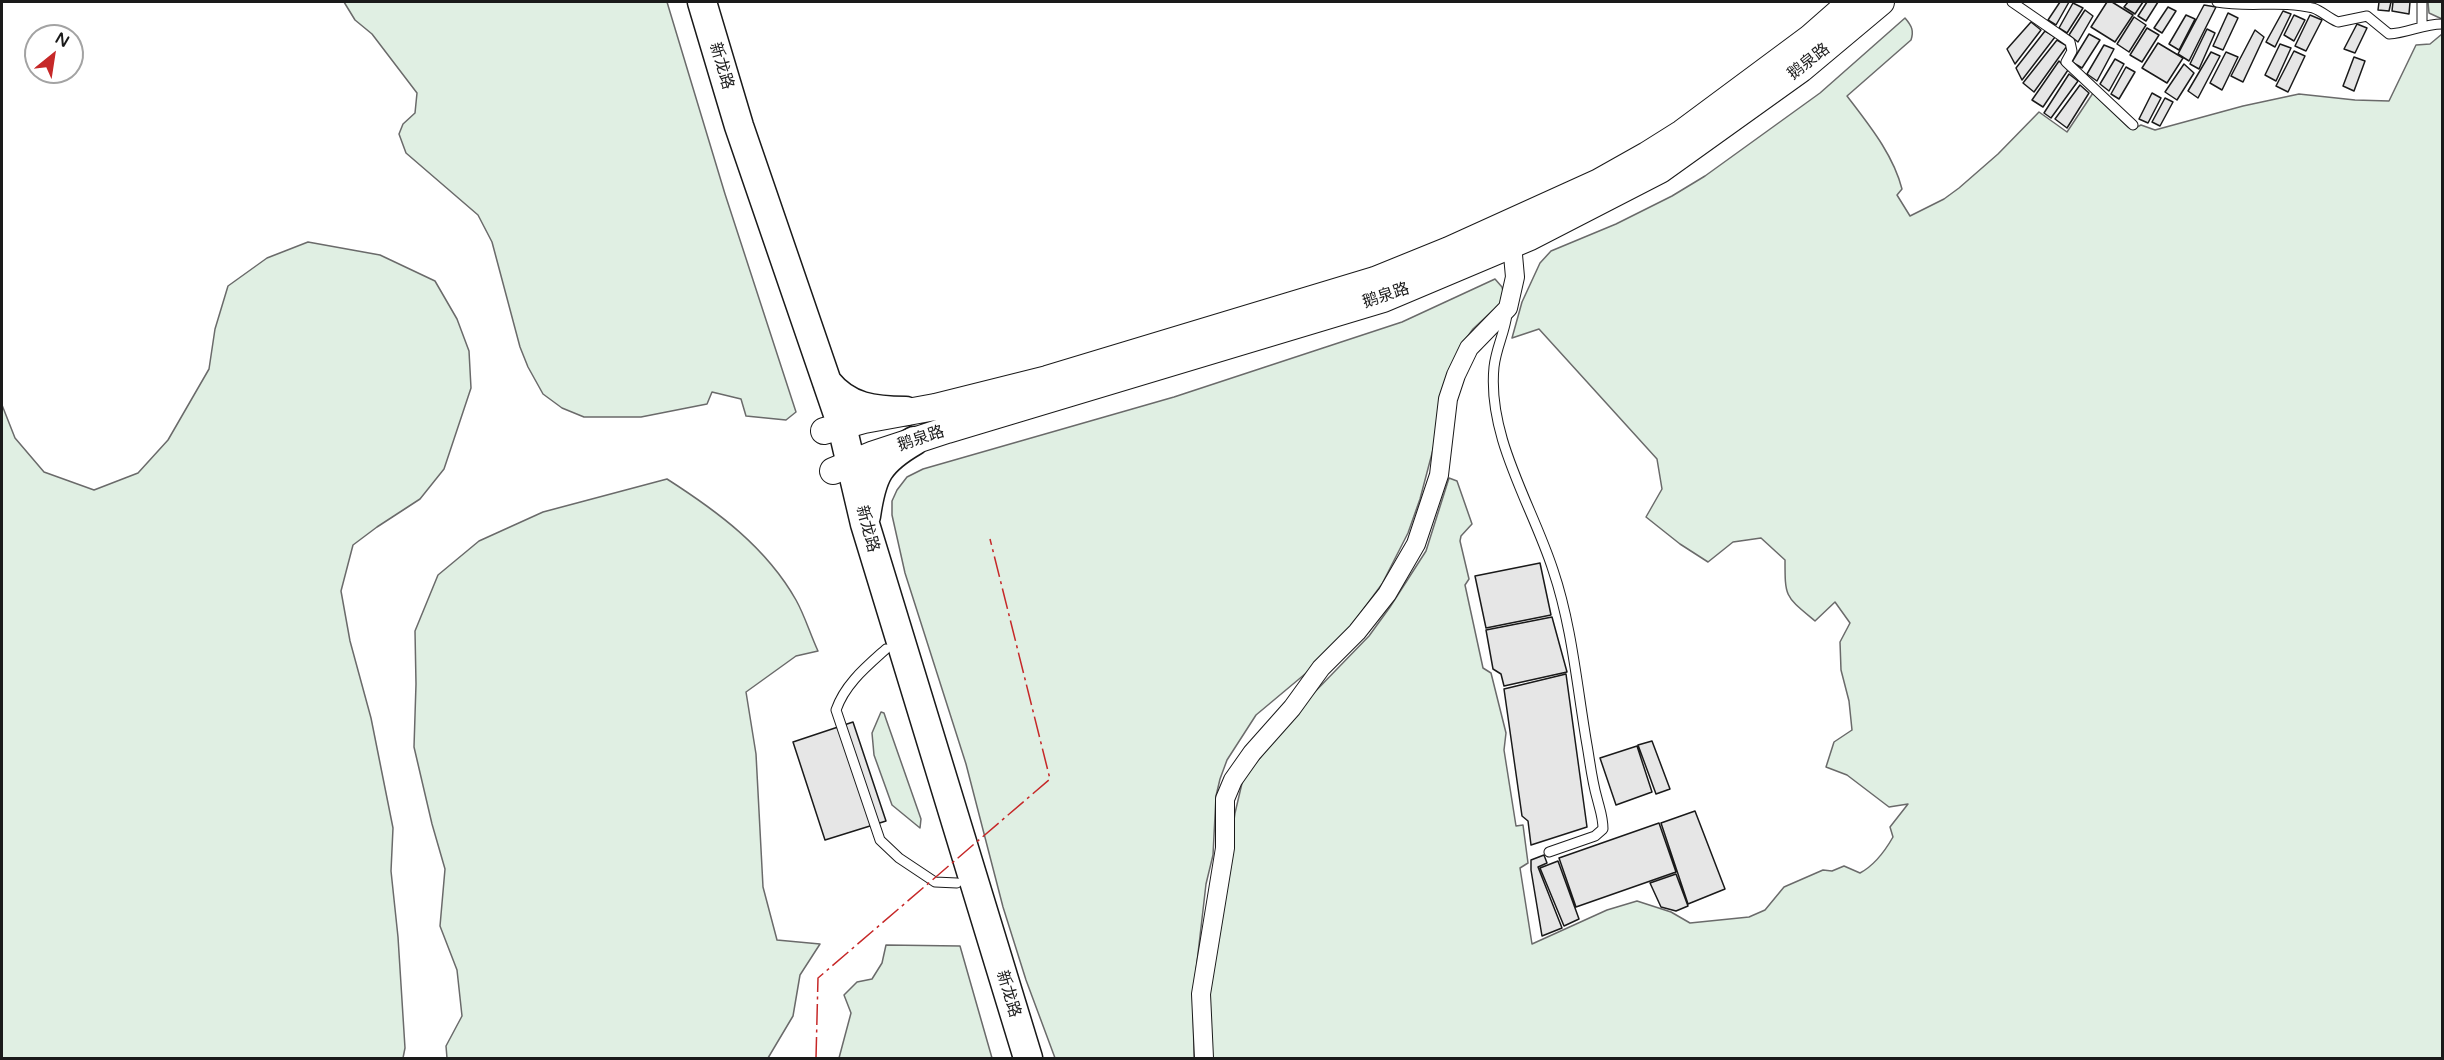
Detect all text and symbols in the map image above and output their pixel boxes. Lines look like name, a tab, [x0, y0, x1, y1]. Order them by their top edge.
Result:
north arrow	[24, 24, 84, 84]
text: N	[51, 28, 73, 52]
street label: 新龙路	[705, 40, 737, 92]
street label: 鹅泉路	[1784, 40, 1834, 84]
street label: 鹅泉路	[1360, 279, 1412, 313]
street label: 鹅泉路	[895, 422, 947, 456]
street label: 新龙路	[852, 503, 882, 555]
street label: 新龙路	[992, 968, 1024, 1020]

